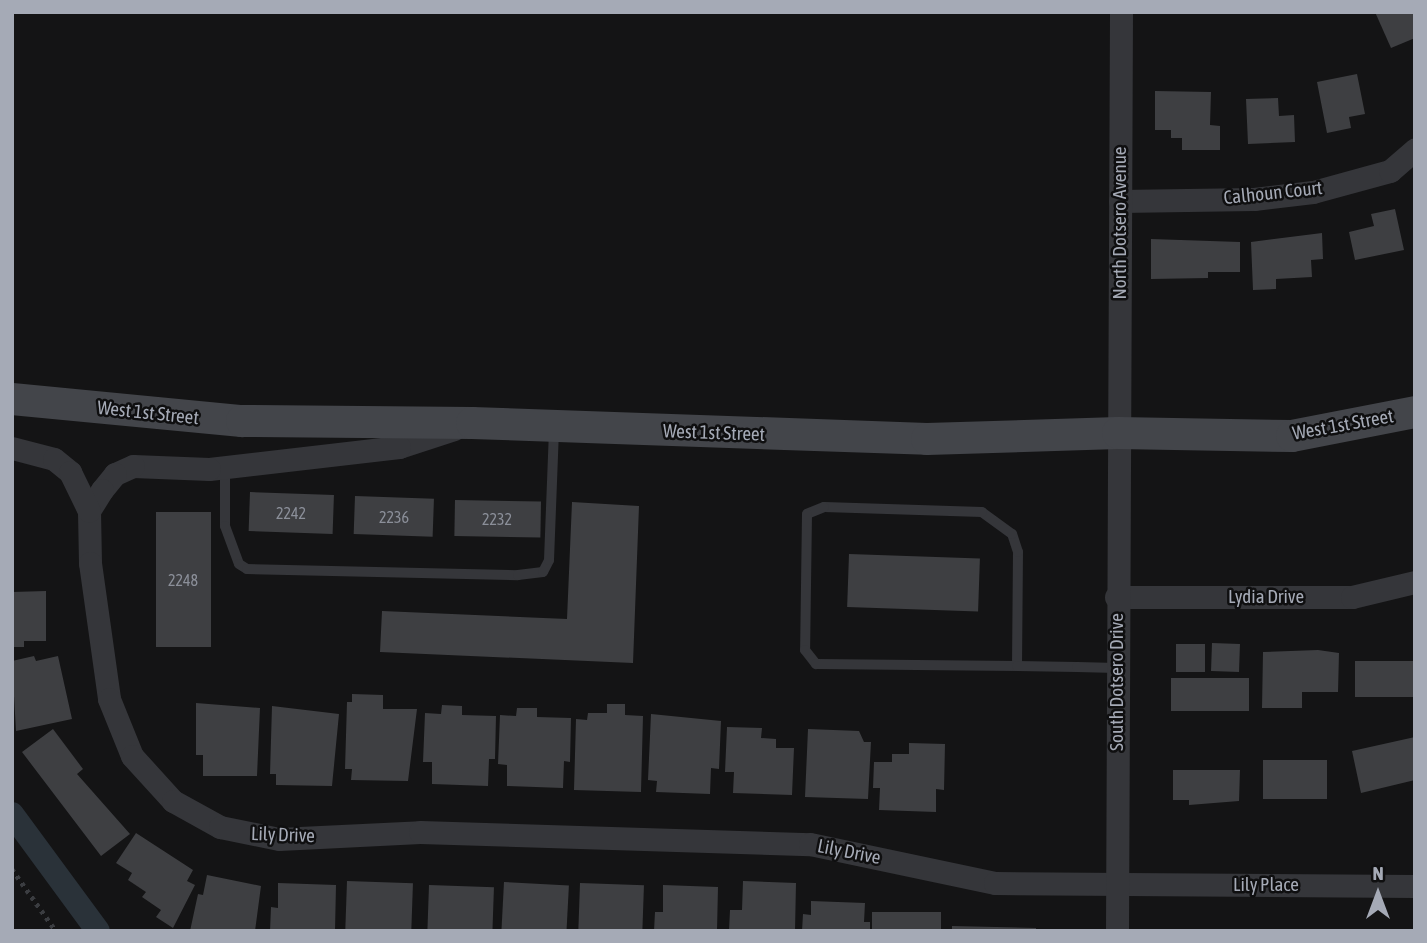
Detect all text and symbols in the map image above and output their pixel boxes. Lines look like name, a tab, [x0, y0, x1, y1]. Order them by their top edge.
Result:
street label: North Dotsero Avenue	[1109, 147, 1131, 299]
street label: Calhoun Court	[1223, 176, 1323, 210]
street label: West 1st Street	[96, 396, 200, 430]
street label: West 1st Street	[1291, 405, 1395, 445]
street label: West 1st Street	[663, 420, 765, 446]
house number: 2242	[276, 503, 306, 523]
house number: 2236	[379, 507, 409, 527]
house number: 2232	[482, 509, 512, 529]
house number: 2248	[168, 570, 198, 590]
street label: Lydia Drive	[1228, 586, 1304, 608]
street label: South Dotsero Drive	[1106, 613, 1128, 751]
street label: Lily Drive	[251, 822, 315, 848]
street label: Lily Drive	[815, 835, 883, 869]
north arrow	[1343, 859, 1413, 929]
text: N	[1372, 862, 1384, 884]
street label: Lily Place	[1233, 874, 1299, 896]

